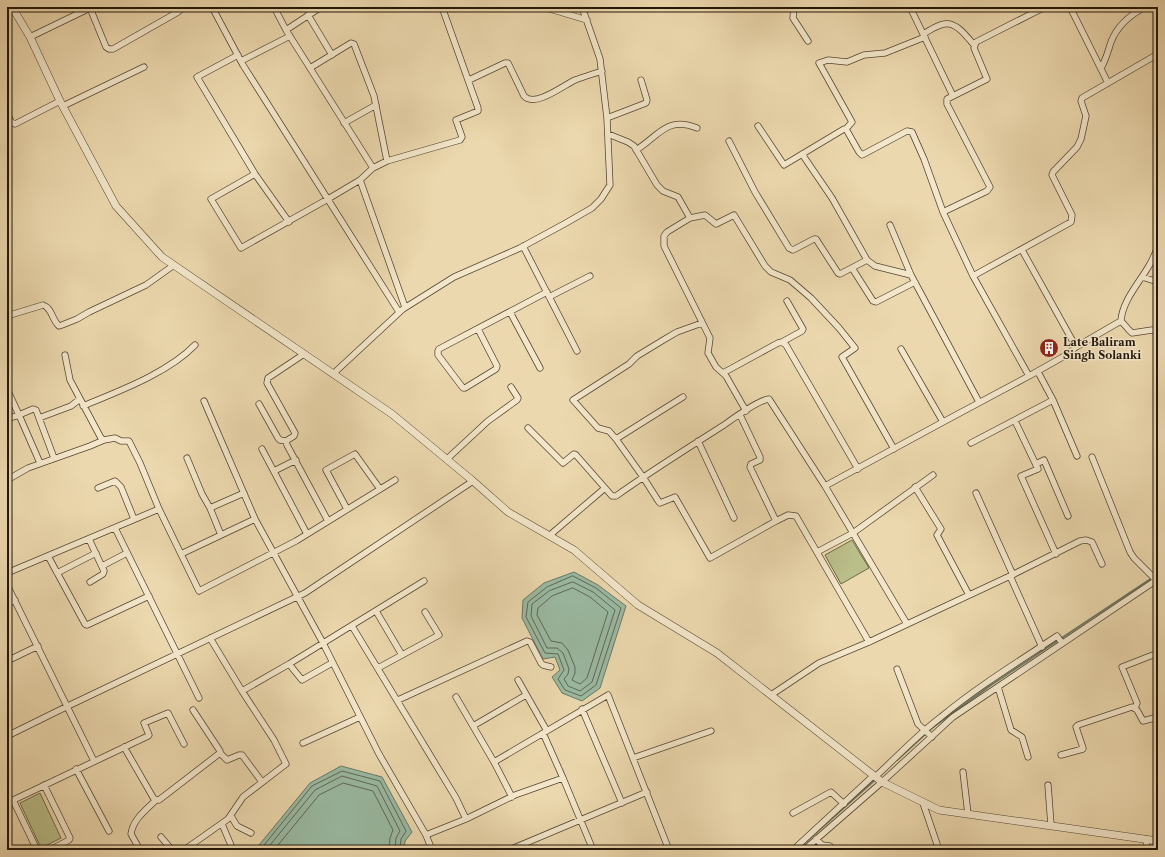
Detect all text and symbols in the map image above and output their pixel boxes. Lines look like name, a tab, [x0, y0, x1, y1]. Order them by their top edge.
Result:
place label: Late Baliram Singh Solanki	[1063, 335, 1141, 362]
building icon: Late Baliram Singh Solanki	[1038, 337, 1060, 359]

